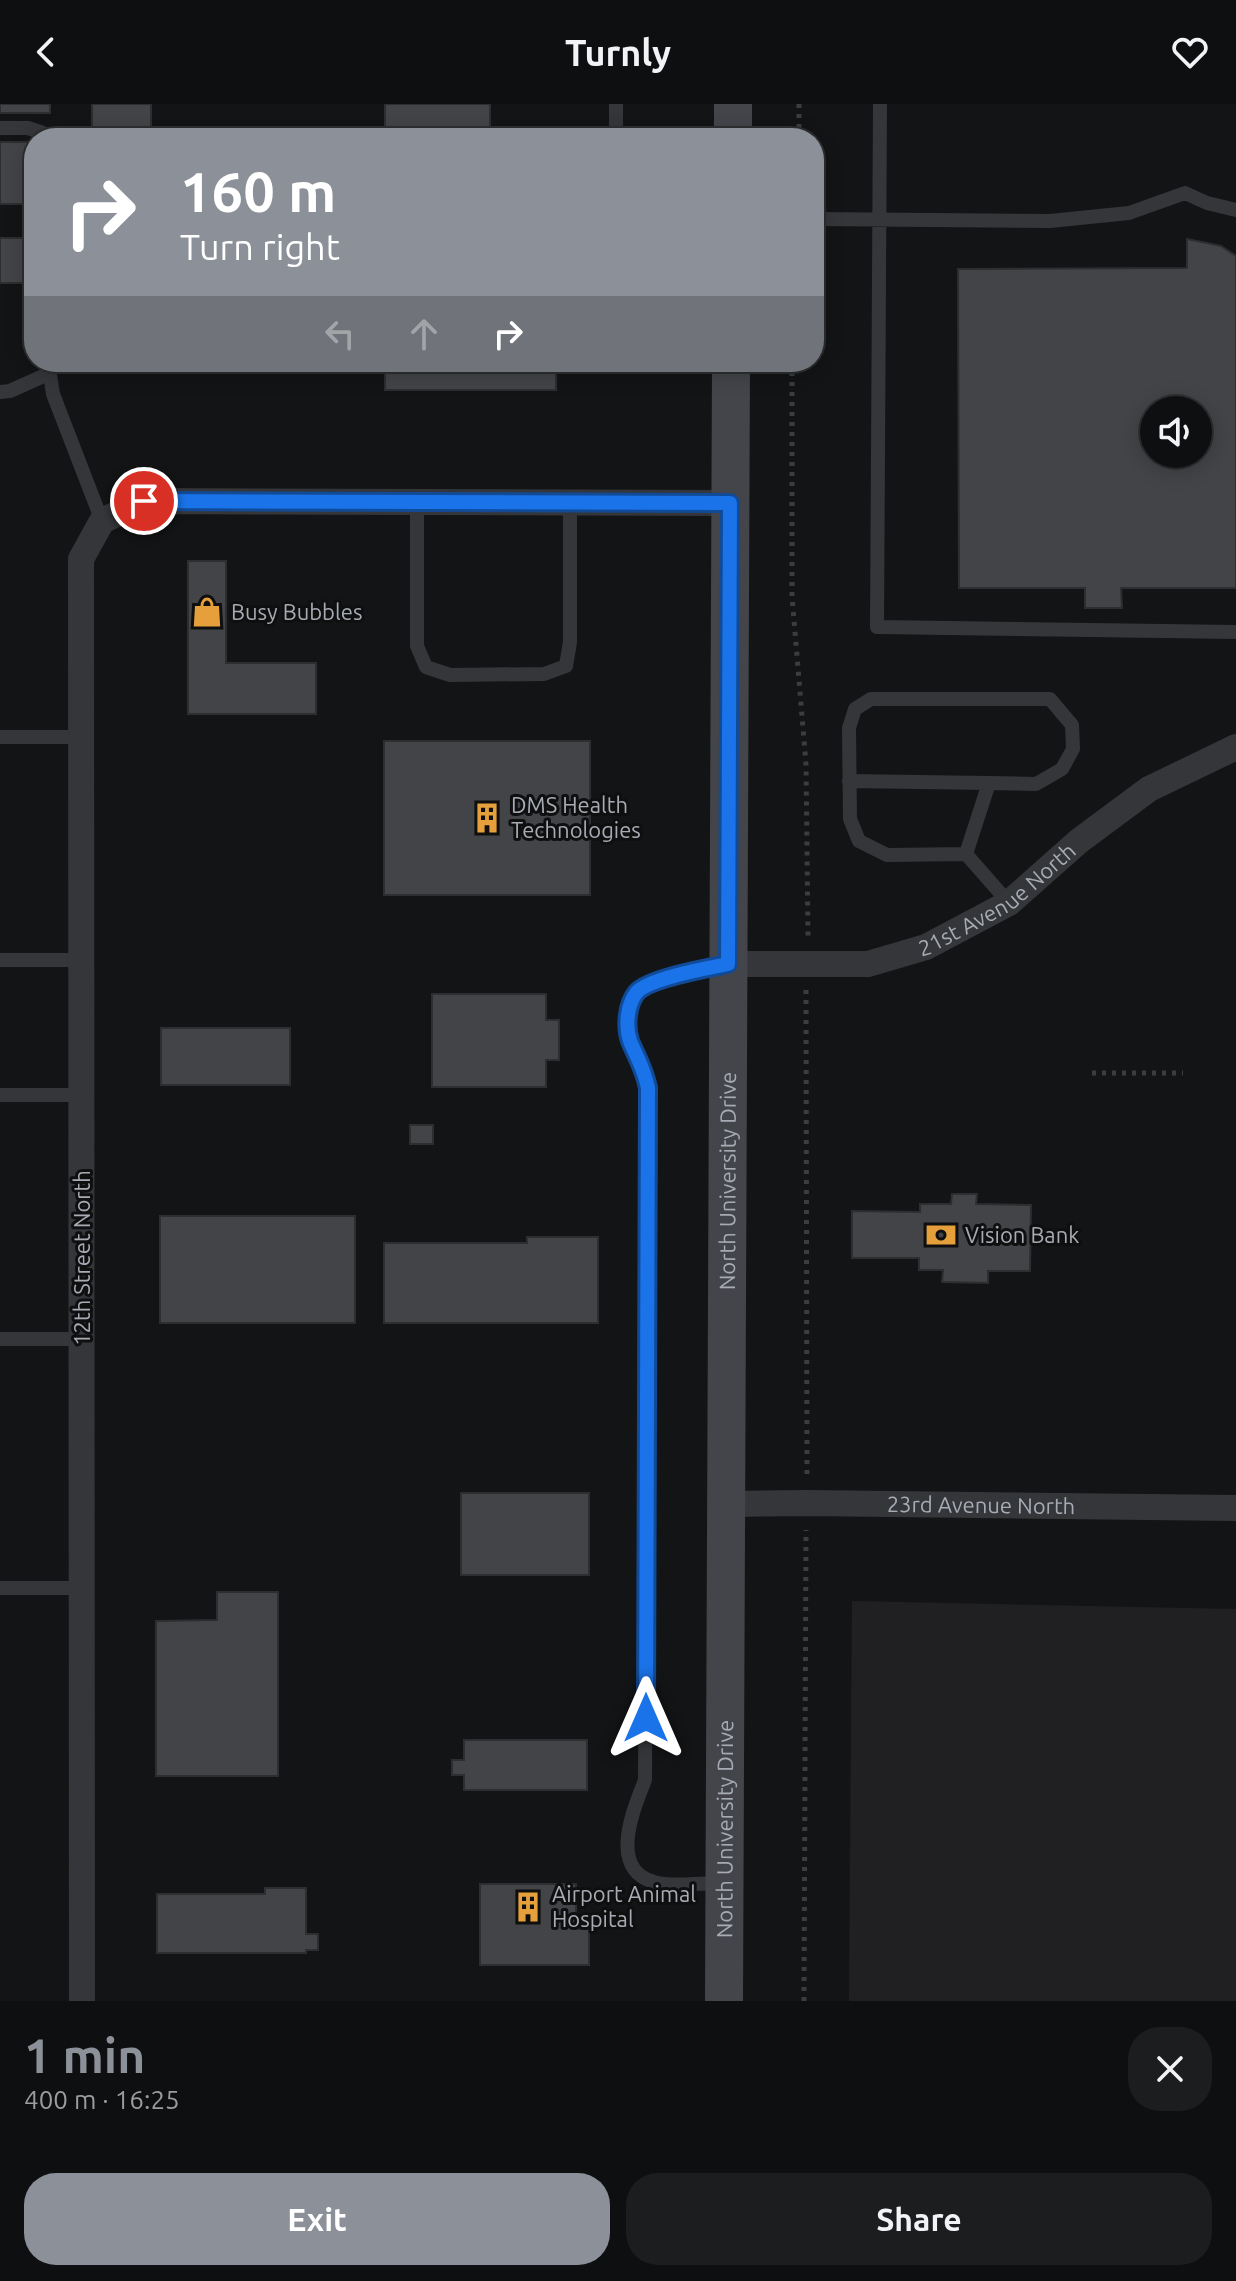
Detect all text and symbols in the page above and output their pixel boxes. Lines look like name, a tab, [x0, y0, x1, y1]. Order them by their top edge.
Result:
icon: back	[24, 30, 68, 74]
icon: heart	[1168, 30, 1212, 74]
text: Turnly	[565, 32, 671, 73]
icon: right	[48, 160, 152, 264]
text: 160 m	[180, 160, 336, 223]
text: Turn right	[180, 226, 340, 267]
icon: left	[318, 312, 362, 356]
icon: ahead	[402, 312, 446, 356]
icon: right	[486, 312, 530, 356]
map controls	[1140, 396, 1212, 468]
button: sound	[1140, 396, 1212, 468]
pin	[110, 467, 178, 535]
icon: arrive	[122, 479, 166, 523]
shop icon: Busy Bubbles	[190, 595, 224, 629]
place label: Busy Bubbles	[231, 599, 362, 624]
place label: DMS Health Technologies	[511, 792, 641, 842]
building icon: DMS Health Technologies	[470, 801, 504, 835]
street label: 21st Avenue North	[915, 837, 1080, 961]
street label: North University Drive	[714, 1072, 740, 1290]
street label: 12th Street North	[69, 1170, 94, 1346]
bank icon: Vision Bank	[924, 1218, 958, 1252]
place label: Vision Bank	[965, 1222, 1079, 1247]
street label: 23rd Avenue North	[887, 1491, 1075, 1518]
position arrow	[604, 1676, 688, 1760]
street label: North University Drive	[711, 1720, 737, 1938]
place label: Airport Animal Hospital	[552, 1881, 696, 1931]
building icon: Airport Animal Hospital	[511, 1890, 545, 1924]
button: close	[1128, 2027, 1212, 2111]
text: 1 min	[24, 2028, 145, 2082]
text: 400 m · 16:25	[24, 2085, 180, 2114]
button: Exit	[24, 2173, 610, 2265]
button: Share	[626, 2173, 1212, 2265]

